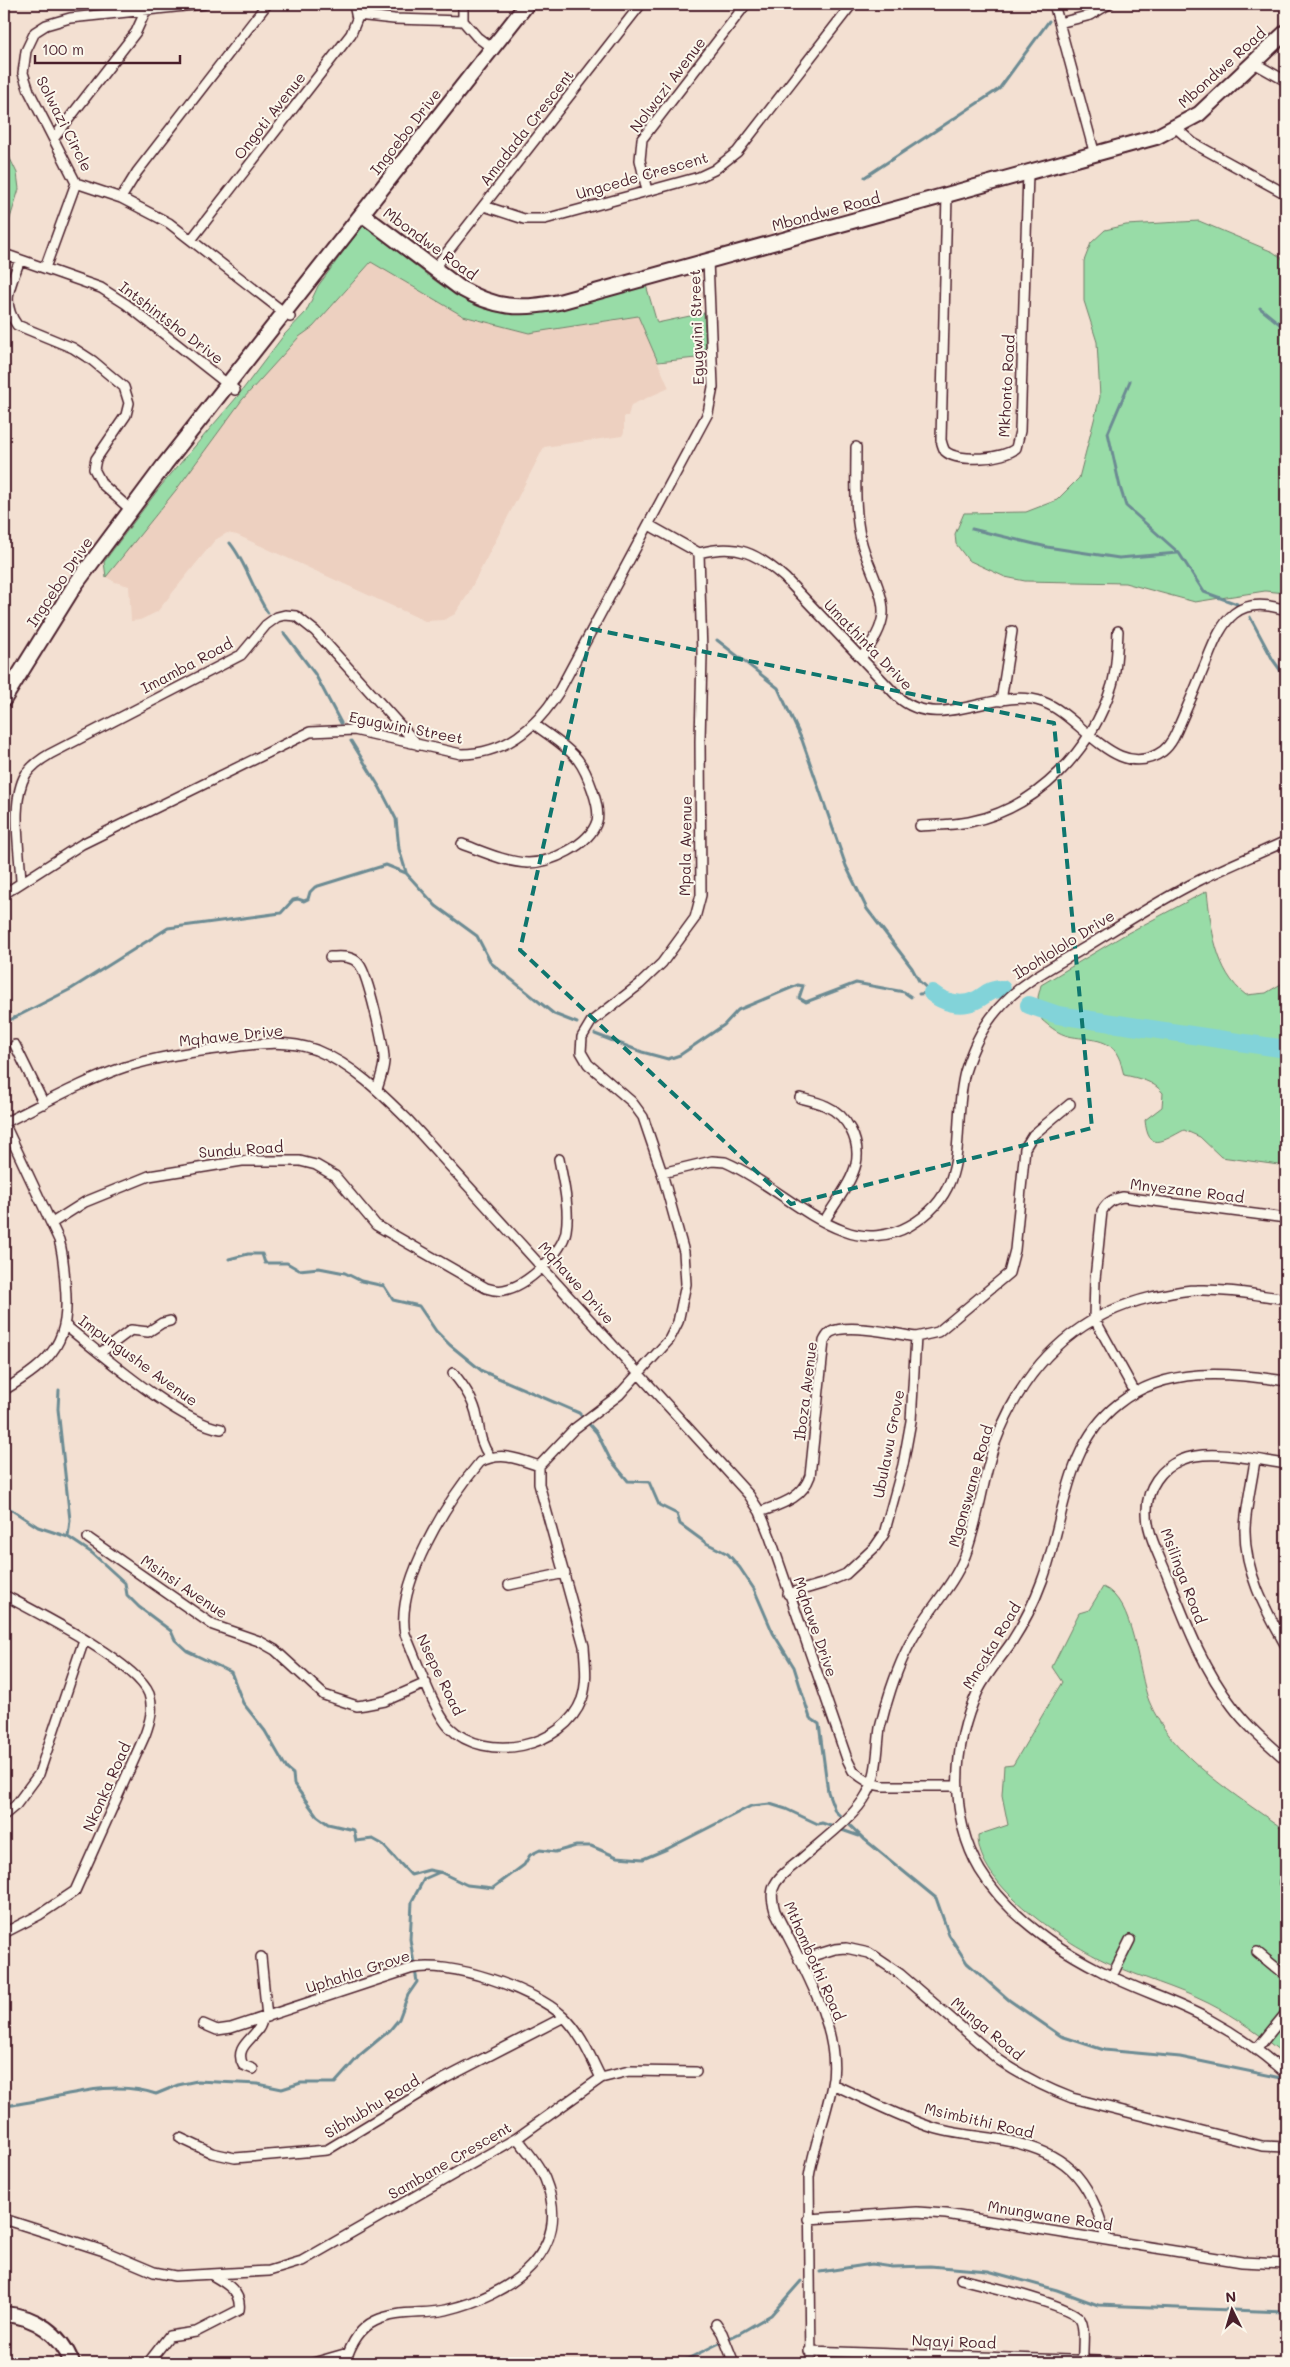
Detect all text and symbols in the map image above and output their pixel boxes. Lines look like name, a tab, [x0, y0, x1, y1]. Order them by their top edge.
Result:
street label: Mbondwe Road	[1173, 23, 1269, 112]
scale bar	[35, 32, 180, 64]
street label: Nolwazi Avenue	[625, 33, 710, 136]
text: 100 m	[42, 39, 84, 59]
street label: Amadada Crescent	[475, 65, 578, 190]
street label: Ongoti Avenue	[229, 68, 310, 163]
street label: Solwazi Circle	[32, 72, 98, 175]
street label: Ingcebo Drive	[365, 84, 445, 179]
street label: Ungcede Crescent	[573, 147, 710, 203]
street label: Mbondwe Road	[769, 187, 882, 235]
street label: Mbondwe Road	[380, 202, 481, 284]
street label: Egugwini Street	[684, 269, 708, 385]
street label: Intshintsho Drive	[115, 276, 228, 368]
street label: Mkhonto Road	[993, 334, 1019, 438]
street label: Ingcebo Drive	[22, 532, 97, 630]
street label: Umathinta Drive	[820, 594, 917, 694]
street label: Imamba Road	[137, 633, 236, 698]
street label: Egugwini Street	[347, 706, 465, 748]
street label: Mpala Avenue	[674, 796, 696, 896]
street label: Ibohlololo Drive	[1009, 905, 1118, 983]
street label: Mqhawe Drive	[178, 1020, 284, 1050]
street label: Sundu Road	[198, 1136, 284, 1162]
street label: Mnyezane Road	[1129, 1173, 1245, 1207]
street label: Mqhawe Drive	[534, 1237, 619, 1328]
street label: Impungushe Avenue	[75, 1310, 202, 1410]
street label: Iboza Avenue	[789, 1340, 821, 1441]
street label: Ubulawu Grove	[868, 1388, 908, 1500]
street label: Mgonswane Road	[943, 1422, 997, 1549]
street label: Msilinga Road	[1157, 1525, 1211, 1626]
street label: Msinsi Avenue	[137, 1550, 232, 1623]
street label: Mqhawe Drive	[789, 1574, 842, 1679]
street label: Mncaka Road	[957, 1598, 1025, 1693]
street label: Nsepe Road	[413, 1630, 469, 1719]
street label: Nkonka Road	[77, 1739, 135, 1834]
street label: Mthombothi Road	[780, 1898, 850, 2023]
street label: Uphahla Grove	[303, 1945, 412, 1997]
street label: Munga Road	[947, 1992, 1028, 2064]
street label: Sibhubhu Road	[320, 2070, 423, 2142]
street label: Msimbithi Road	[923, 2098, 1036, 2142]
street label: Sambane Crescent	[384, 2117, 515, 2204]
street label: Mnungwane Road	[986, 2195, 1114, 2235]
north arrow	[1208, 2284, 1258, 2334]
text: N	[1225, 2287, 1237, 2306]
street label: Nqayi Road	[911, 2330, 997, 2352]

